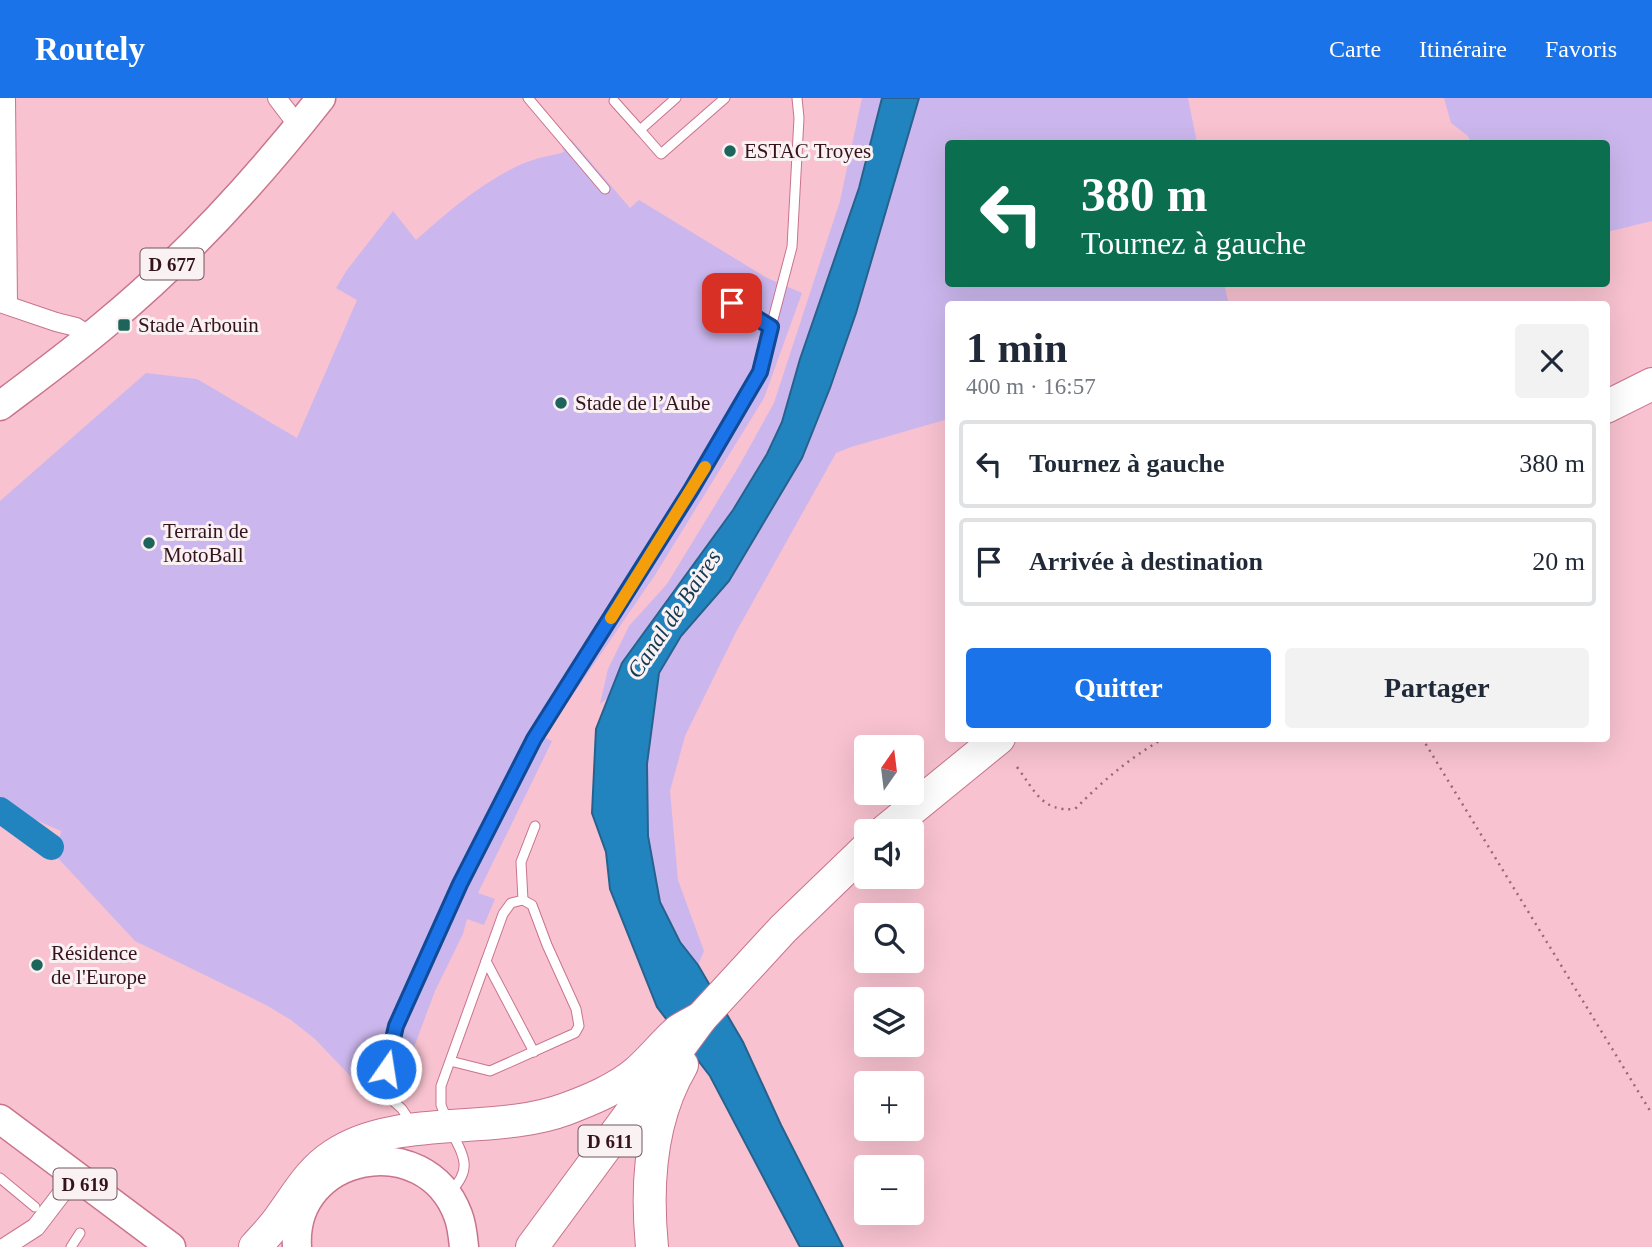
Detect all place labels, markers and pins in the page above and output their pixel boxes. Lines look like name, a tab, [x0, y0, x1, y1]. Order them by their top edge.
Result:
place label: ESTAC Troyes	[744, 139, 871, 163]
marker: ESTAC Troyes	[722, 143, 738, 159]
pin	[702, 273, 762, 333]
place label: Stade Arbouin	[138, 313, 259, 337]
marker: Stade Arbouin	[116, 317, 132, 333]
place label: Stade de l’Aube	[575, 391, 710, 415]
marker: Stade de l’Aube	[553, 395, 569, 411]
place label: Terrain de MotoBall	[163, 519, 248, 567]
marker: Terrain de MotoBall	[141, 535, 157, 551]
place label: Résidence de l'Europe	[51, 941, 146, 989]
marker: Résidence de l'Europe	[29, 957, 45, 973]

